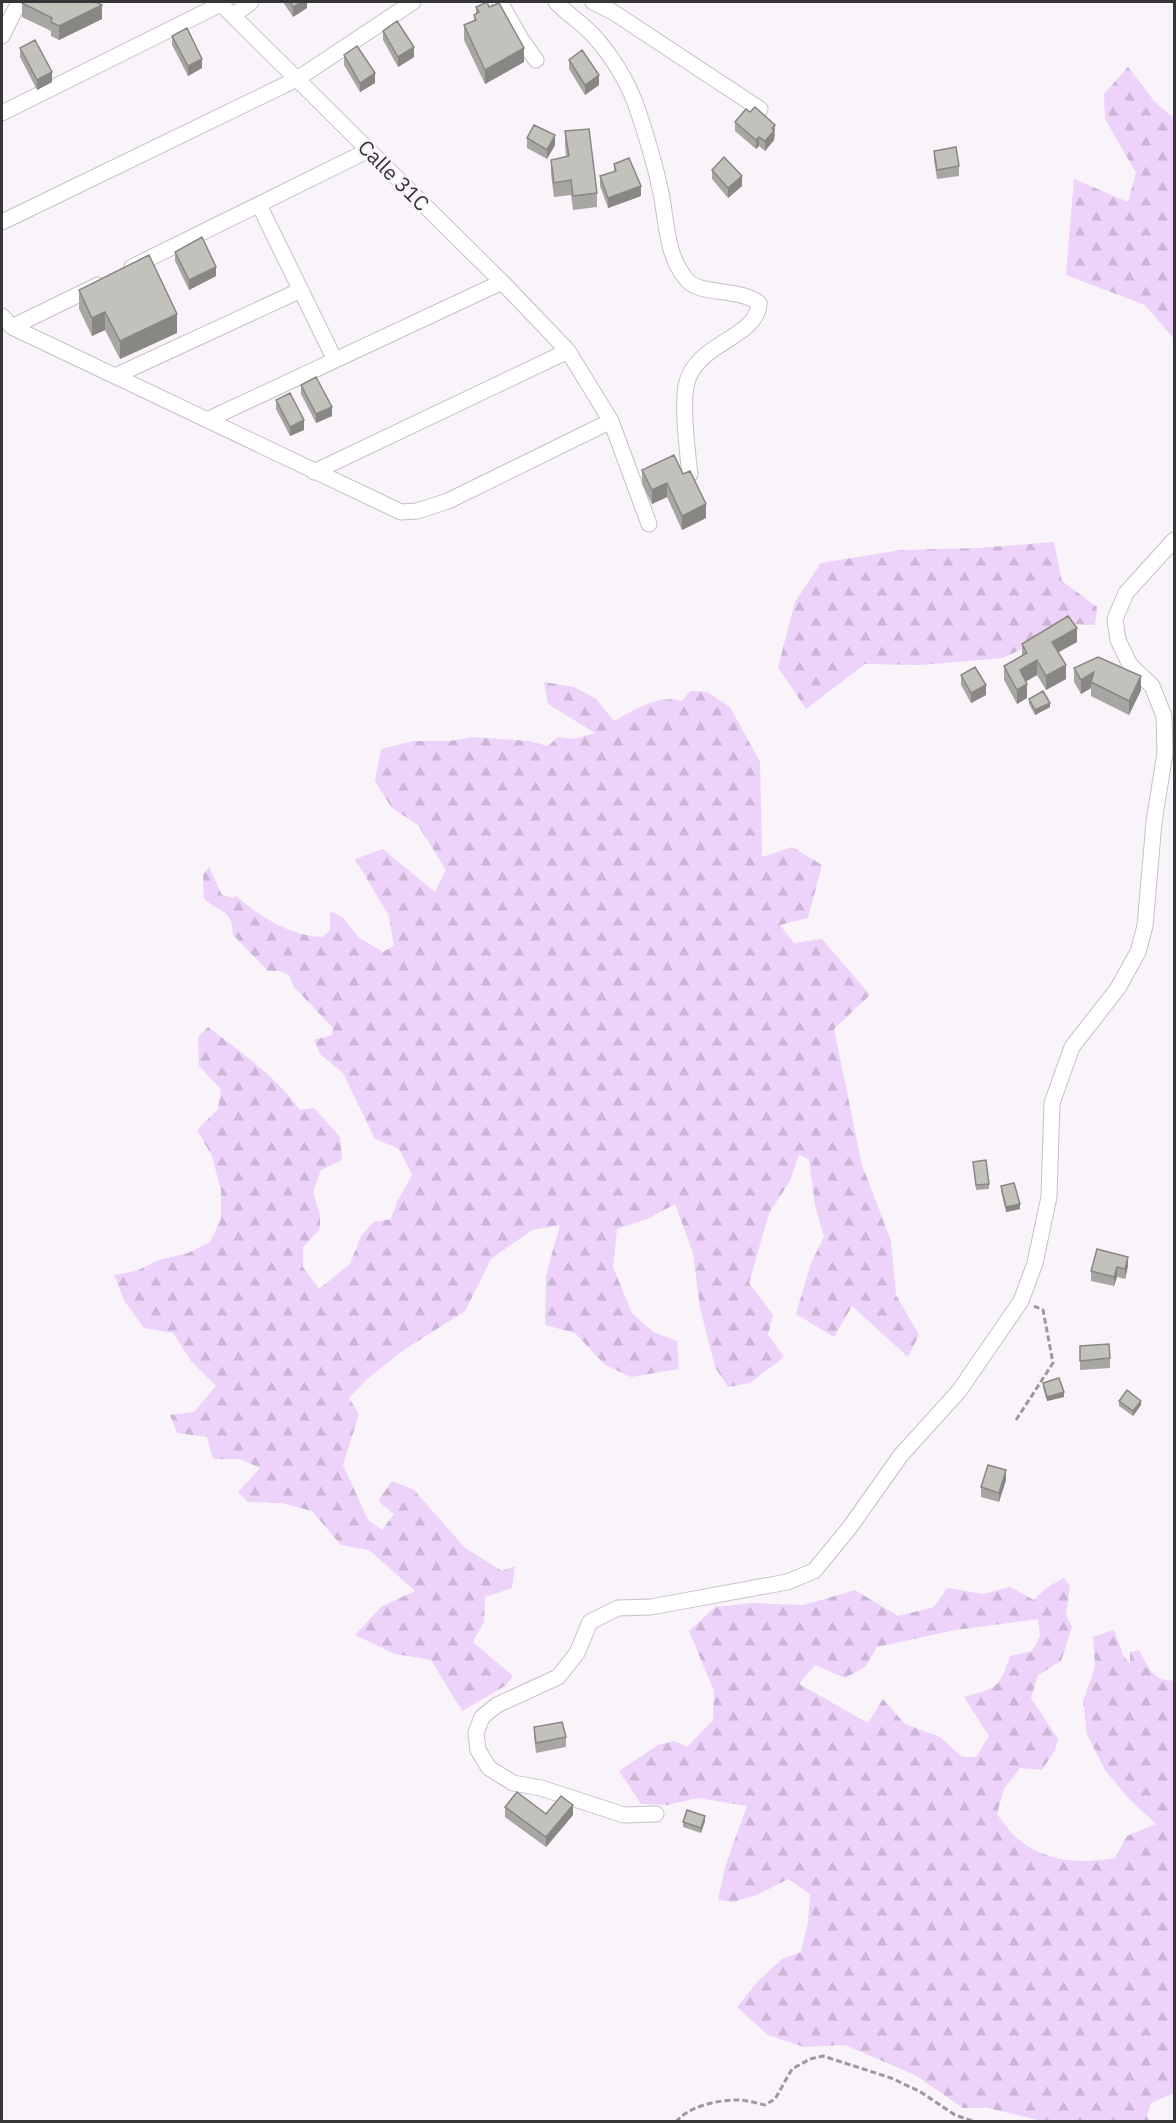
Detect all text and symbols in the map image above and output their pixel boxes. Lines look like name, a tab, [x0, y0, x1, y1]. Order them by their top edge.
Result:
street label: Calle 31C	[352, 133, 436, 217]

